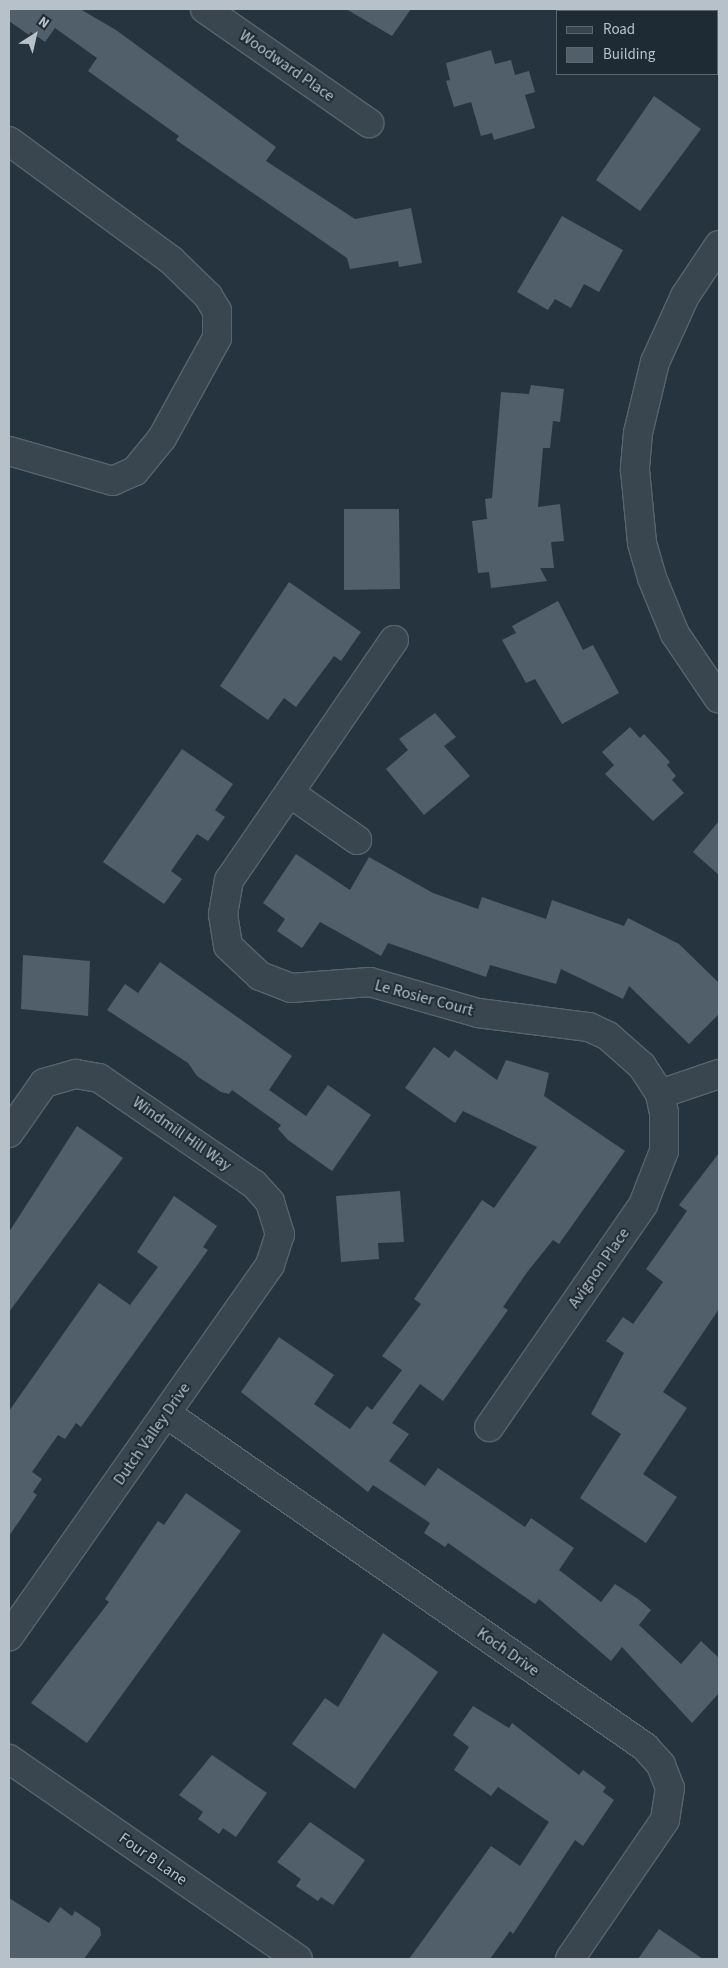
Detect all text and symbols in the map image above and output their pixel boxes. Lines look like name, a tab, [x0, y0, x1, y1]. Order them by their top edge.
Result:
north arrow	[10, 10, 60, 60]
legend	[556, 10, 718, 75]
text: N	[34, 12, 53, 34]
text: Road	[603, 19, 635, 40]
street label: Woodward Place	[236, 26, 338, 106]
text: Building	[603, 44, 655, 65]
street label: Le Rosier Court	[373, 976, 475, 1020]
street label: Windmill Hill Way	[129, 1093, 235, 1175]
street label: Avignon Place	[564, 1224, 634, 1312]
street label: Dutch Valley Drive	[110, 1379, 194, 1489]
street label: Koch Drive	[473, 1624, 543, 1680]
street label: Four B Lane	[115, 1828, 191, 1890]

